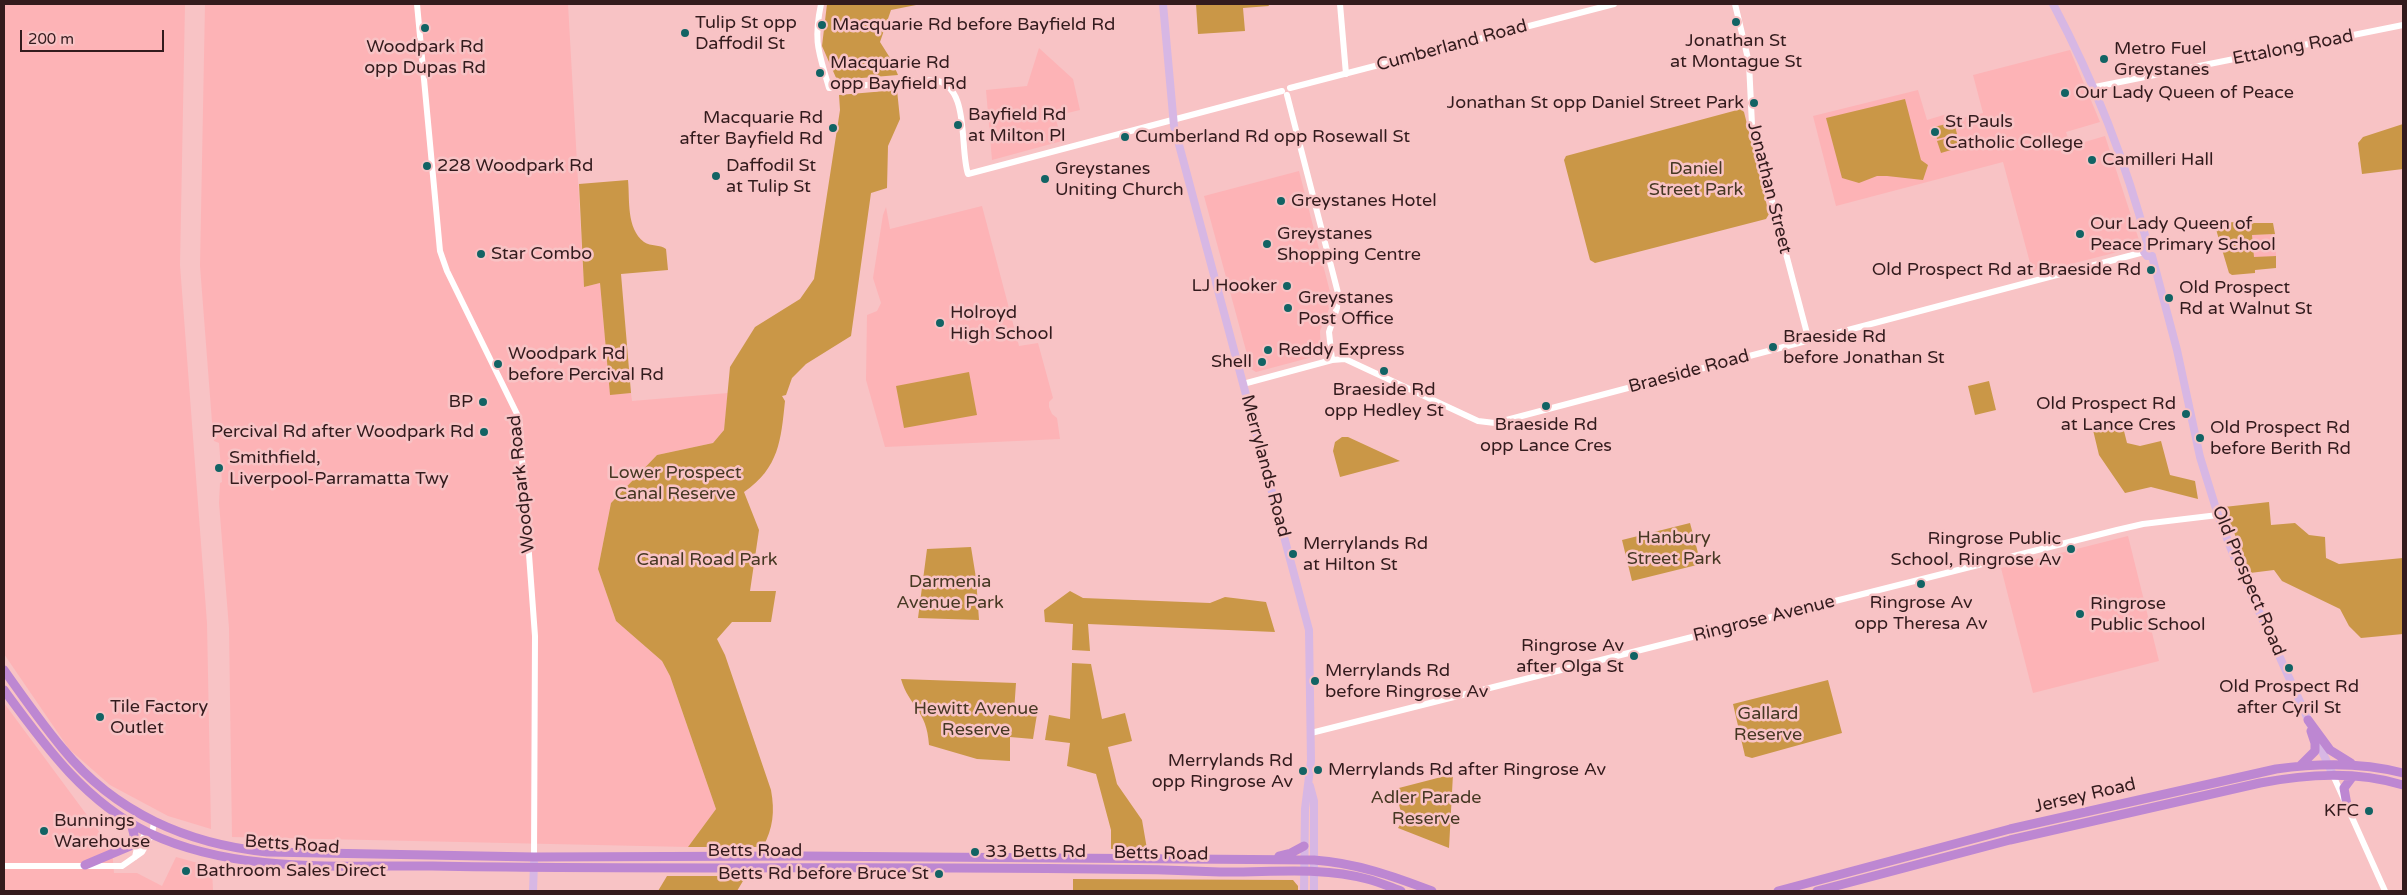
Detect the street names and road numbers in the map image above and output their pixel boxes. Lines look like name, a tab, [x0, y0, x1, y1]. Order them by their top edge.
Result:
street label: Cumberland Road	[1374, 16, 1530, 76]
street label: Ettalong Road	[2231, 26, 2355, 70]
street label: Jonathan Street	[1742, 120, 1796, 256]
street label: Braeside Road	[1626, 346, 1752, 398]
street label: Merrylands Road	[1236, 393, 1294, 539]
street label: Woodpark Road	[504, 414, 540, 554]
street label: Old Prospect Road	[2207, 503, 2289, 659]
street label: Ringrose Avenue	[1691, 591, 1837, 647]
street label: Jersey Road	[2032, 774, 2138, 818]
street label: Betts Road	[244, 831, 340, 859]
street label: Betts Road	[708, 840, 802, 862]
street label: Betts Road	[1113, 842, 1209, 866]

